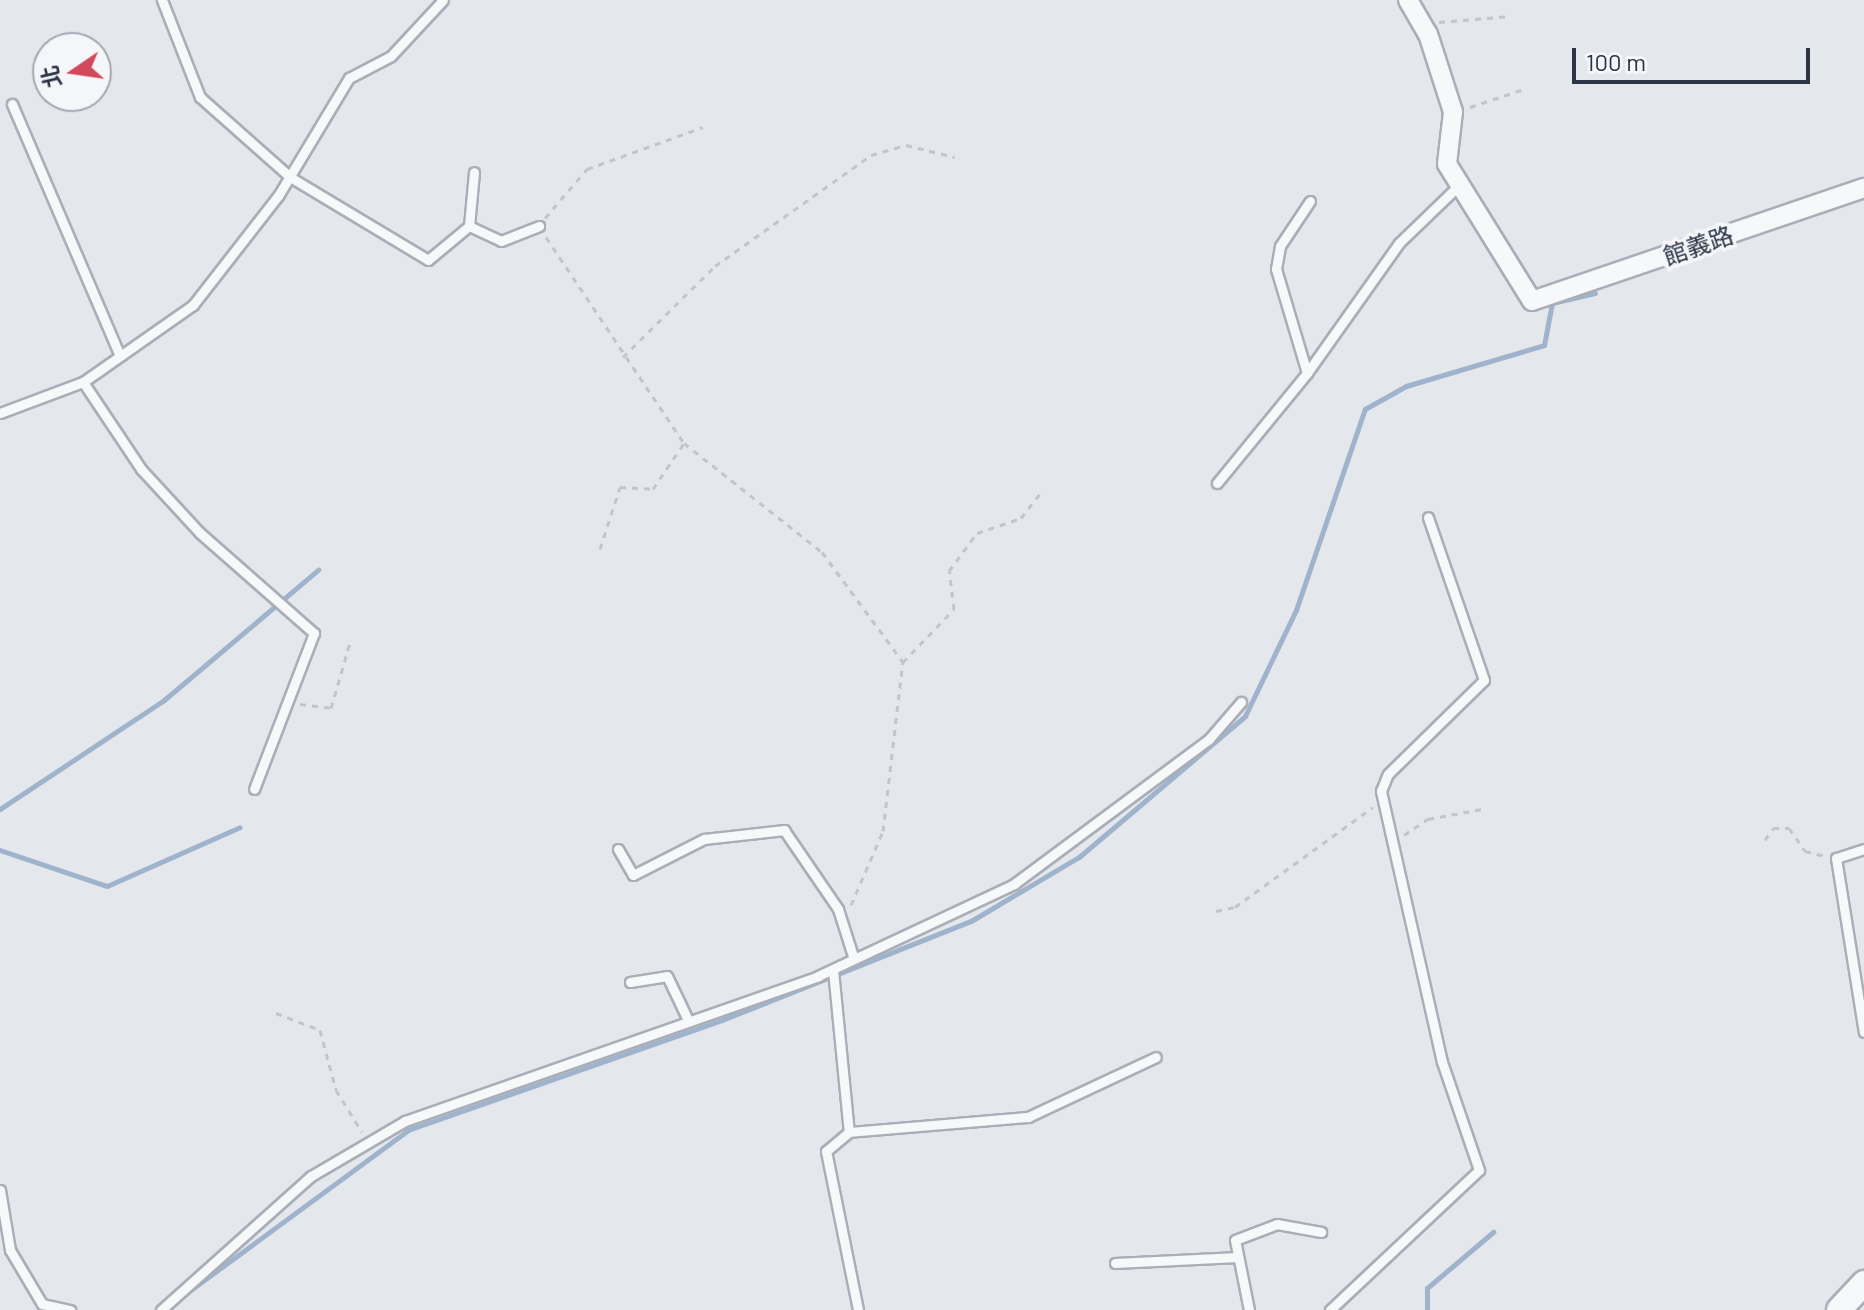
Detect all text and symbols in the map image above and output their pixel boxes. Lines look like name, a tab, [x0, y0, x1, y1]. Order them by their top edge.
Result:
north arrow	[32, 32, 112, 112]
scale bar	[1576, 32, 1814, 82]
text: 100 m	[1586, 47, 1646, 76]
text: 北	[35, 63, 66, 91]
street label: 館義路	[1659, 220, 1737, 270]

